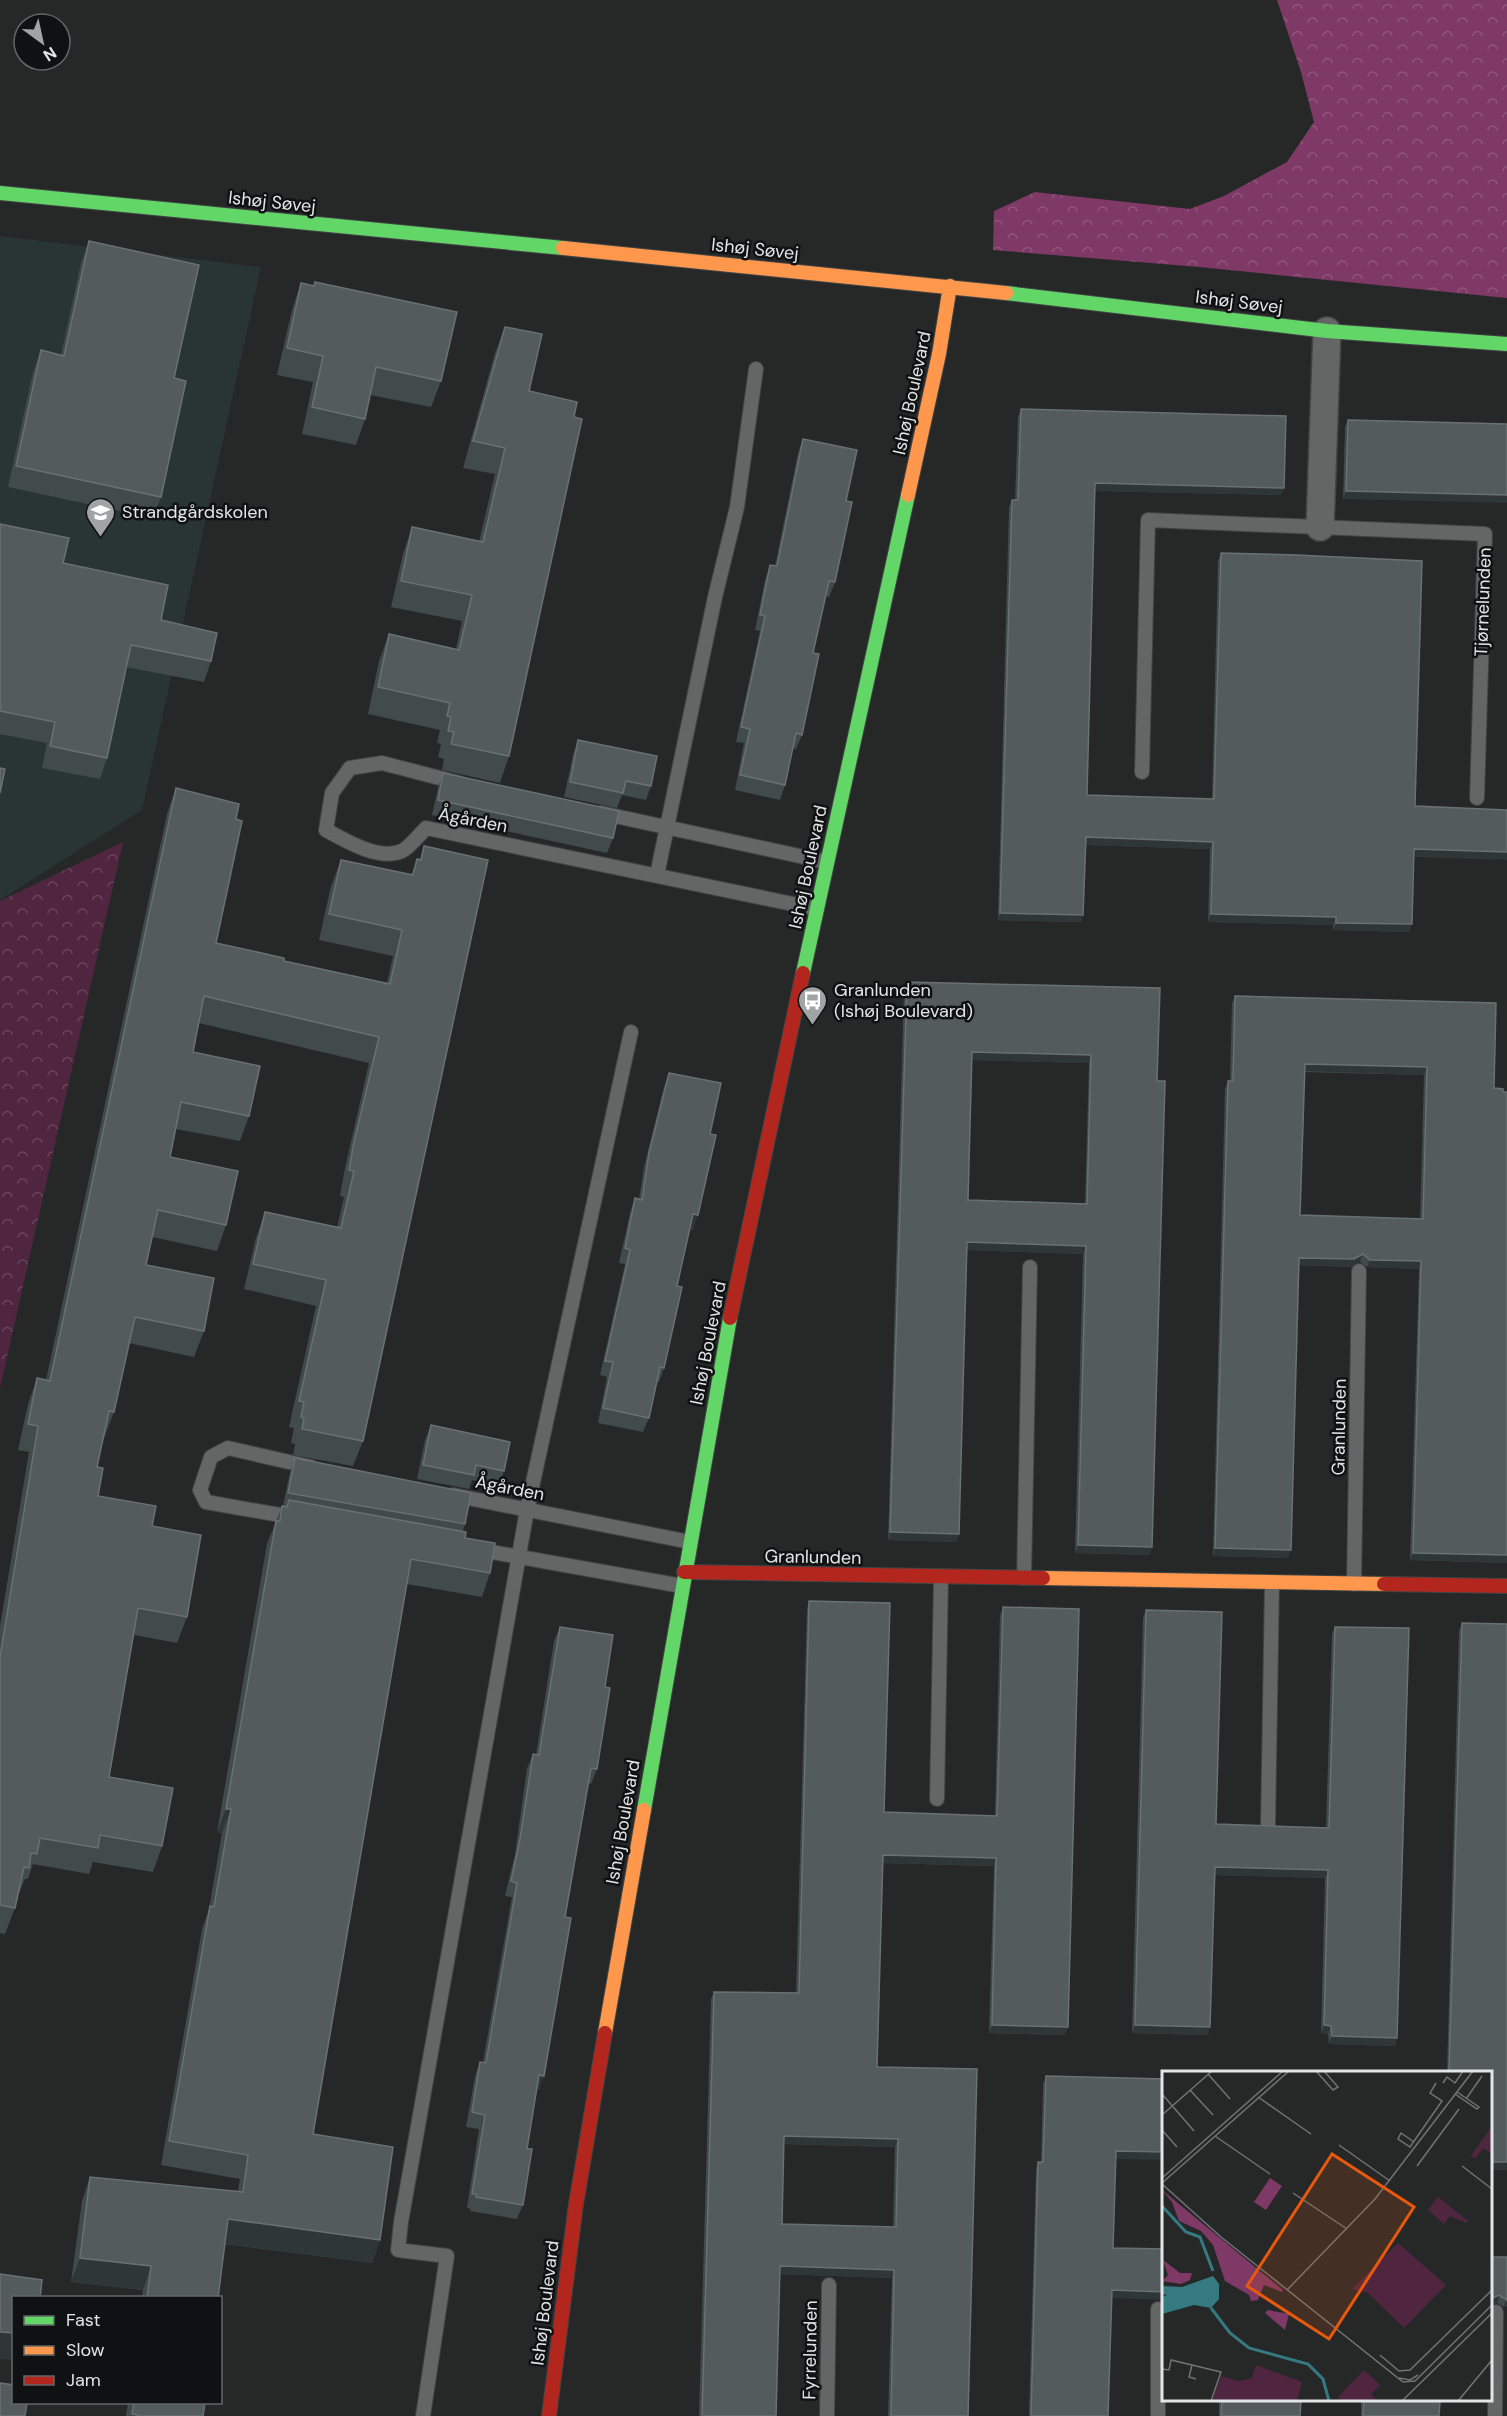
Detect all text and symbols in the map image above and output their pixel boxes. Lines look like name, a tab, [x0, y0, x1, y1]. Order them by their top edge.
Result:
north arrow	[12, 12, 72, 72]
text: N	[39, 42, 61, 66]
street label: Ishøj Søvej	[227, 185, 317, 219]
street label: Ishøj Søvej	[710, 232, 800, 266]
street label: Ishøj Søvej	[1194, 285, 1284, 319]
street label: Ishøj Boulevard	[887, 329, 937, 457]
school or university icon: Strandgårdskolen	[85, 496, 117, 538]
place label: Strandgårdskolen	[122, 500, 268, 524]
street label: Tjørnelunden	[1469, 547, 1497, 657]
street label: Ågården	[436, 802, 510, 838]
street label: Ishøj Boulevard	[783, 803, 833, 931]
place label: Granlunden (Ishøj Boulevard)	[834, 978, 973, 1023]
bus stop icon: Granlunden (Ishøj Boulevard)	[797, 984, 829, 1026]
street label: Ishøj Boulevard	[684, 1279, 732, 1407]
street label: Granlunden	[1326, 1378, 1352, 1476]
street label: Ågården	[473, 1470, 547, 1506]
street label: Granlunden	[764, 1544, 862, 1570]
street label: Ishøj Boulevard	[600, 1758, 646, 1886]
inset map	[1162, 2071, 1492, 2401]
street label: Ishøj Boulevard	[525, 2239, 565, 2367]
legend	[12, 2296, 222, 2404]
street label: Fyrrelunden	[797, 2300, 823, 2400]
text: Fast	[66, 2308, 101, 2332]
text: Slow	[66, 2338, 105, 2362]
text: Jam	[66, 2368, 101, 2392]

